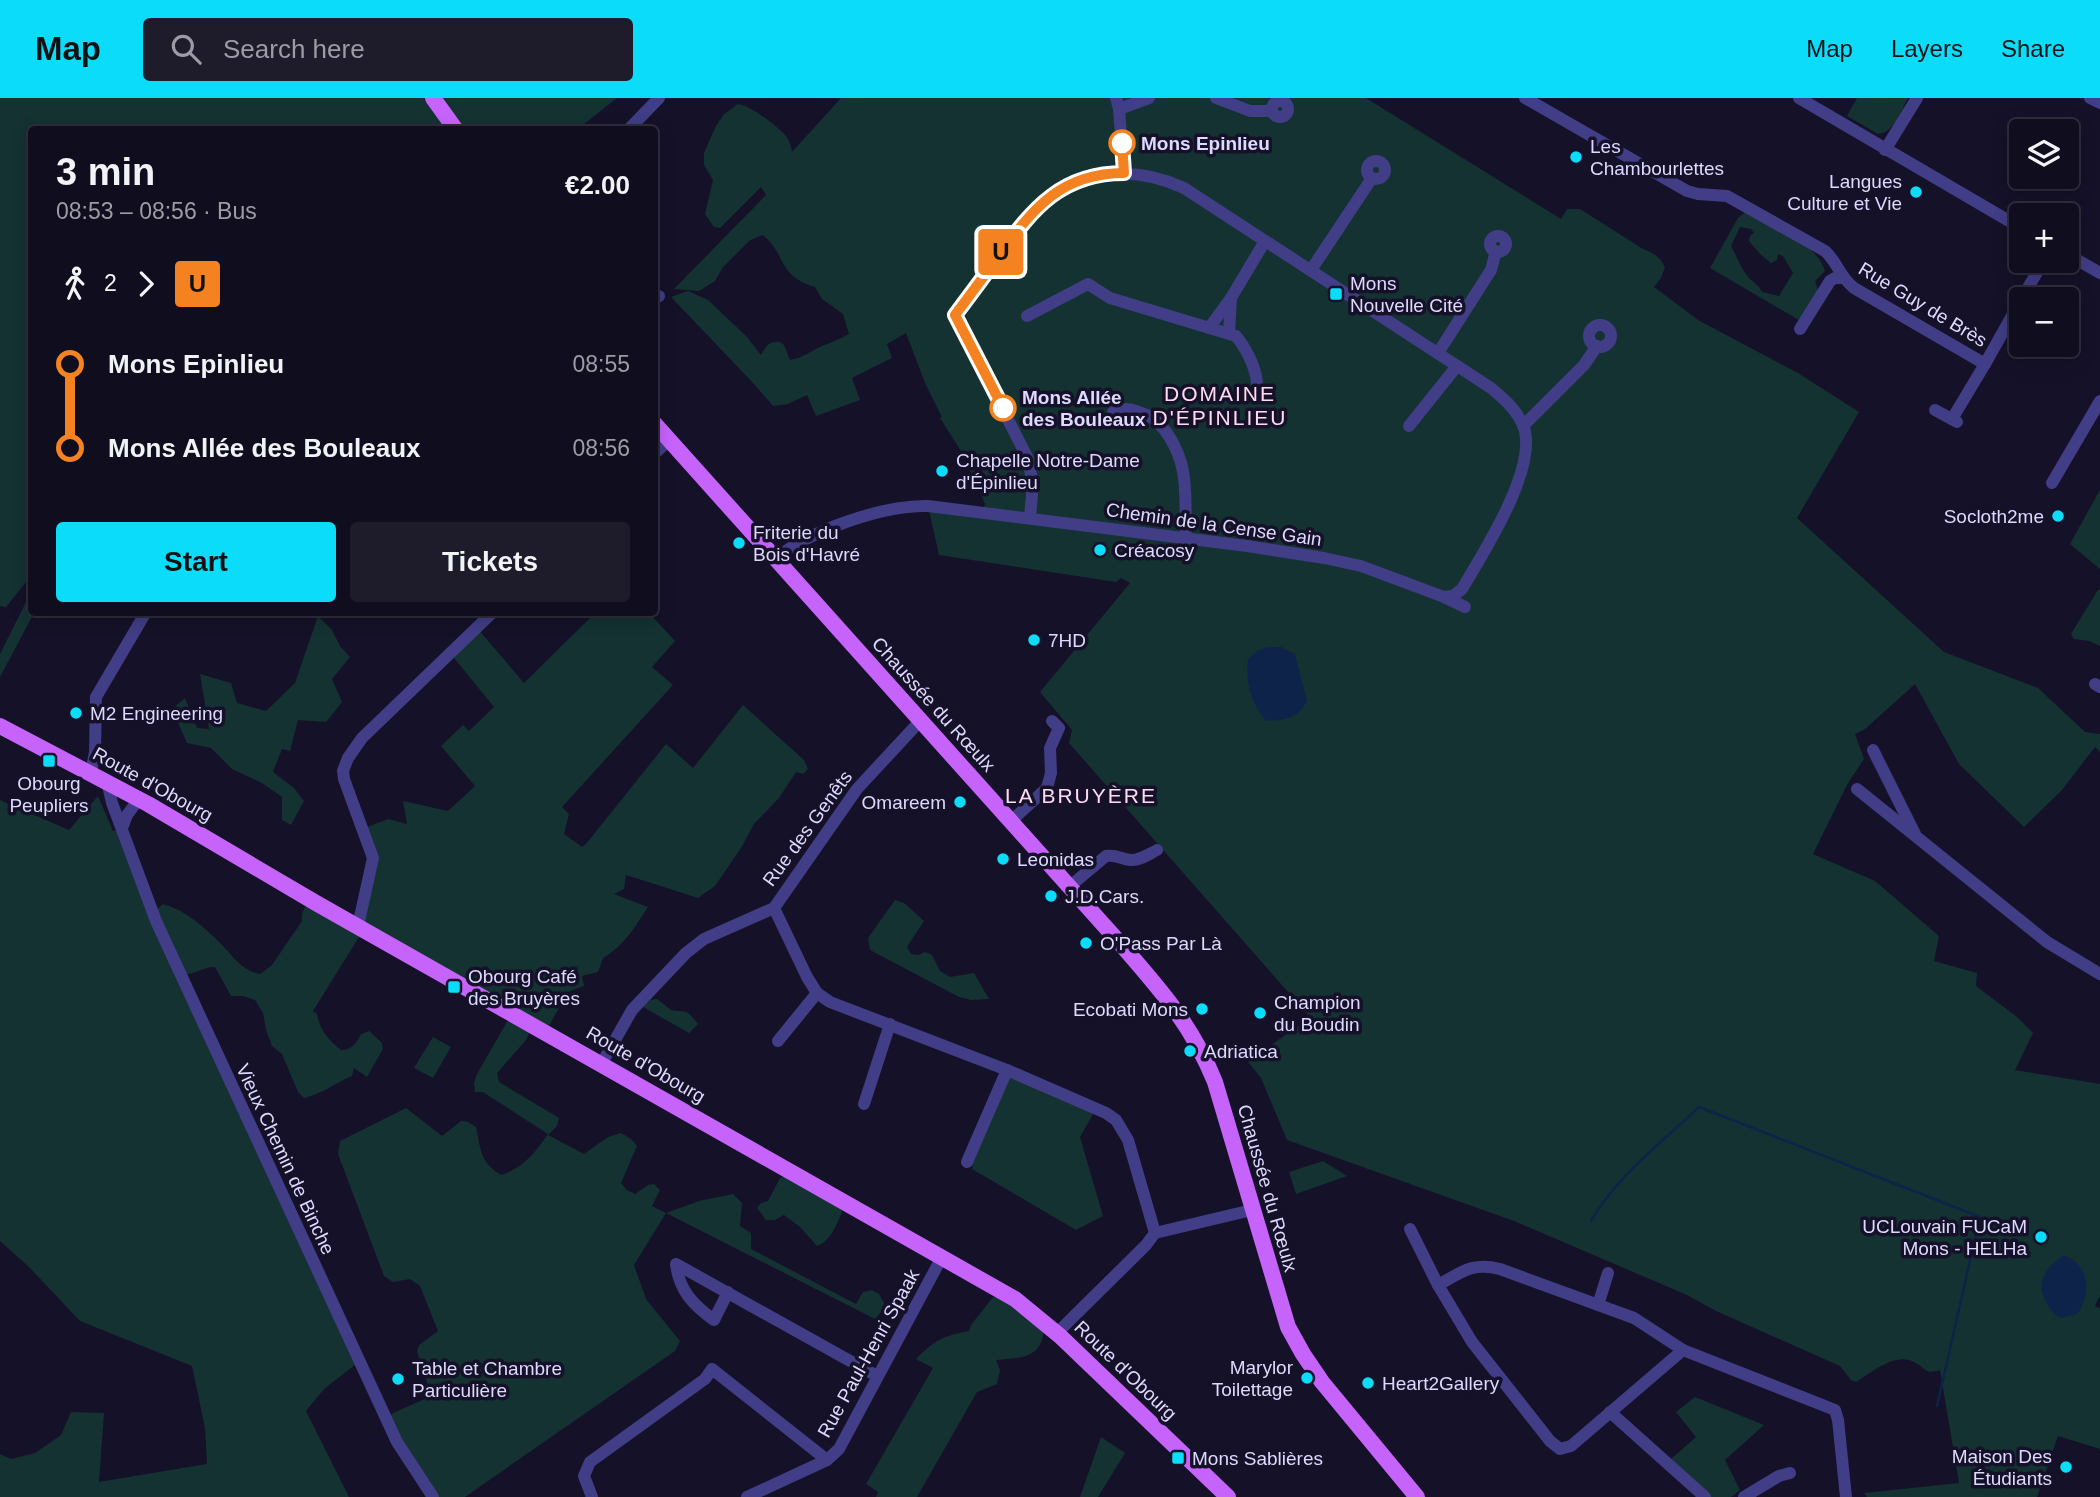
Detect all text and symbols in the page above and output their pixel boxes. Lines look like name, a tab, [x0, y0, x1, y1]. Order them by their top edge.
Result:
search box	[143, 18, 633, 81]
text: Map	[35, 30, 101, 67]
icon: search	[167, 30, 205, 68]
text: Search here	[223, 34, 365, 64]
text: Map	[1806, 35, 1853, 62]
text: Layers	[1891, 35, 1963, 62]
text: Share	[2001, 35, 2065, 62]
map controls	[2009, 119, 2079, 357]
button: layers	[2009, 119, 2079, 189]
marker: Mons Epinlieu	[1109, 130, 1135, 156]
place label: Mons Epinlieu	[1141, 133, 1270, 154]
place label: Les Chambourlettes	[1590, 136, 1724, 179]
marker: Les Chambourlettes	[1568, 149, 1584, 165]
text: 3 min	[56, 151, 155, 193]
text: €2.00	[565, 170, 630, 200]
place label: Langues Culture et Vie	[1787, 171, 1902, 214]
marker: Langues Culture et Vie	[1908, 184, 1924, 200]
text: 08:53 – 08:56 · Bus	[56, 198, 257, 224]
button: +	[2009, 203, 2079, 273]
line badge: U	[978, 229, 1024, 275]
text: U	[992, 238, 1010, 265]
street label: Rue Guy de Brès	[1855, 258, 1991, 351]
icon: walk	[56, 265, 94, 303]
icon: forward	[127, 265, 165, 303]
text: 2	[104, 270, 117, 296]
text: U	[189, 270, 206, 297]
place label: Mons Nouvelle Cité	[1350, 273, 1463, 316]
marker: Mons Nouvelle Cité	[1328, 286, 1344, 302]
button: −	[2009, 287, 2079, 357]
text: Mons Epinlieu	[108, 349, 284, 379]
text: 08:55	[572, 351, 630, 377]
district label: DOMAINE D'ÉPINLIEU	[1153, 382, 1287, 429]
place label: Mons Allée des Bouleaux	[1022, 387, 1146, 430]
marker: Mons Allée des Bouleaux	[990, 395, 1016, 421]
text: Mons Allée des Bouleaux	[108, 433, 421, 463]
text: 08:56	[572, 435, 630, 461]
place label: Chapelle Notre-Dame d'Épinlieu	[956, 450, 1140, 493]
marker: Chapelle Notre-Dame d'Épinlieu	[934, 463, 950, 479]
street label: Chemin de la Cense Gain	[1105, 499, 1323, 550]
place label: Socloth2me	[1944, 506, 2044, 527]
marker: Socloth2me	[2050, 508, 2066, 524]
button: Start	[56, 522, 336, 602]
button: Tickets	[350, 522, 630, 602]
place label: Friterie du Bois d'Havré	[753, 522, 860, 565]
marker: Friterie du Bois d'Havré	[731, 535, 747, 551]
place label: Créacosy	[1114, 540, 1195, 561]
marker: Créacosy	[1092, 542, 1108, 558]
place label: 7HD	[1048, 630, 1086, 651]
marker: 7HD	[1026, 632, 1042, 648]
street label: Chaussée du Rœulx	[868, 633, 1000, 776]
place label: M2 Engineering	[90, 703, 223, 724]
marker: M2 Engineering	[68, 705, 84, 721]
street label: Route d'Obourg	[89, 743, 216, 826]
marker: Obourg Peupliers	[41, 753, 57, 769]
street label: Rue des Genêts	[759, 767, 856, 890]
place label: Obourg Peupliers	[9, 773, 89, 816]
district label: LA BRUYÈRE	[1005, 784, 1157, 807]
place label: Omareem	[862, 792, 946, 813]
marker: Omareem	[952, 794, 968, 810]
place label: Leonidas	[1017, 849, 1094, 870]
marker: Leonidas	[995, 851, 1011, 867]
place label: J.D.Cars.	[1065, 886, 1144, 907]
marker: J.D.Cars.	[1043, 888, 1059, 904]
place label: O'Pass Par Là	[1100, 933, 1222, 954]
marker: O'Pass Par Là	[1078, 935, 1094, 951]
place label: Obourg Café des Bruyères	[468, 966, 580, 1009]
marker: Obourg Café des Bruyères	[446, 979, 462, 995]
place label: Champion du Boudin	[1274, 992, 1361, 1035]
place label: Ecobati Mons	[1073, 999, 1188, 1020]
marker: Ecobati Mons	[1194, 1001, 1210, 1017]
marker: Champion du Boudin	[1252, 1005, 1268, 1021]
street label: Route d'Obourg	[583, 1022, 709, 1107]
place label: Adriatica	[1204, 1041, 1278, 1062]
marker: Adriatica	[1182, 1043, 1198, 1059]
street label: Vieux Chemin de Binche	[232, 1061, 339, 1258]
street label: Chaussée du Rœulx	[1234, 1102, 1302, 1275]
place label: UCLouvain FUCaM Mons - HELHa	[1862, 1216, 2027, 1259]
marker: UCLouvain FUCaM Mons - HELHa	[2033, 1229, 2049, 1245]
street label: Rue Paul-Henri Spaak	[813, 1265, 924, 1441]
street label: Route d'Obourg	[1070, 1316, 1181, 1424]
place label: Marylor Toilettage	[1212, 1357, 1294, 1400]
place label: Table et Chambre Particulière	[412, 1358, 562, 1401]
marker: Marylor Toilettage	[1299, 1370, 1315, 1386]
marker: Table et Chambre Particulière	[390, 1371, 406, 1387]
place label: Heart2Gallery	[1382, 1373, 1500, 1394]
marker: Heart2Gallery	[1360, 1375, 1376, 1391]
place label: Maison Des Étudiants	[1952, 1446, 2052, 1489]
place label: Mons Sablières	[1192, 1448, 1323, 1469]
marker: Mons Sablières	[1170, 1450, 1186, 1466]
marker: Maison Des Étudiants	[2058, 1459, 2074, 1475]

